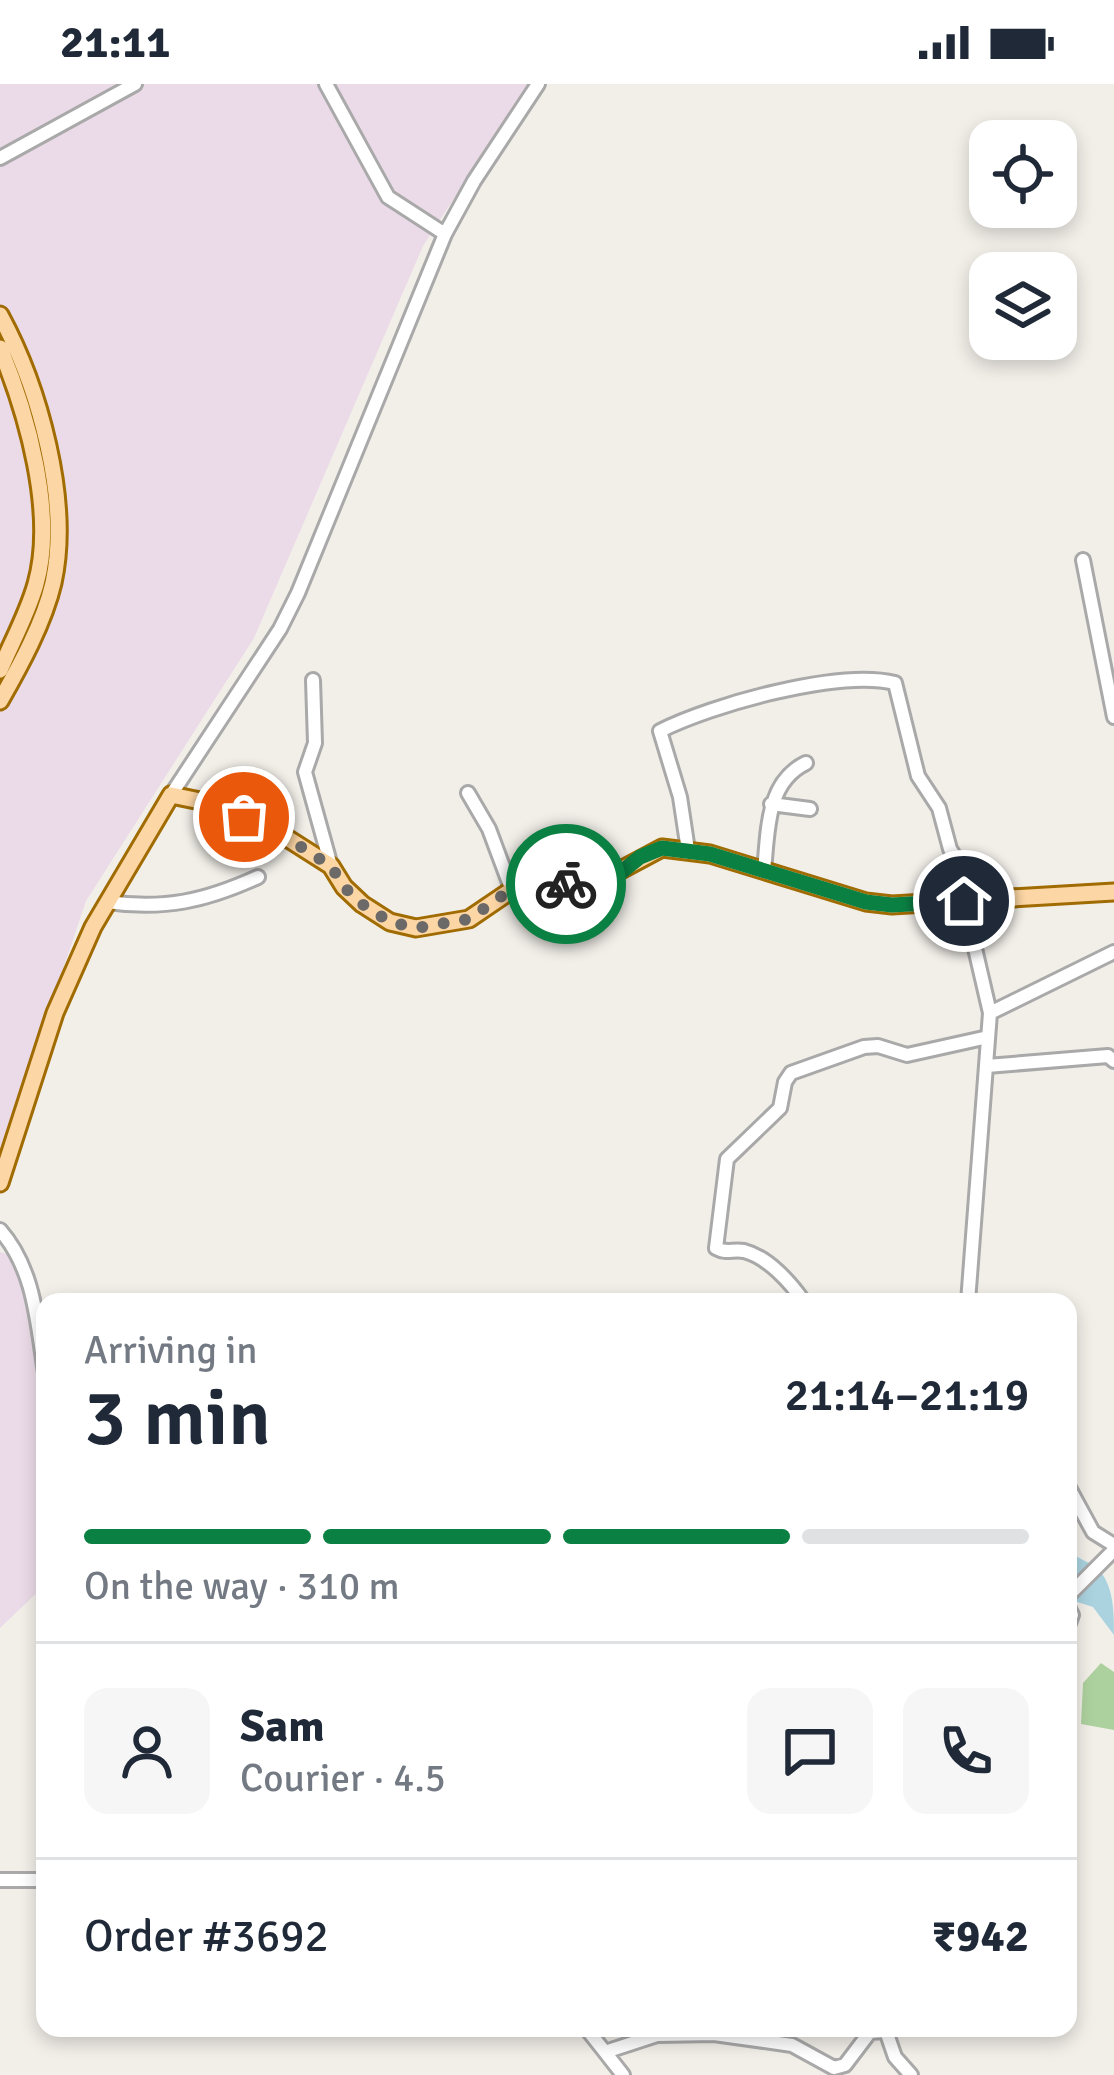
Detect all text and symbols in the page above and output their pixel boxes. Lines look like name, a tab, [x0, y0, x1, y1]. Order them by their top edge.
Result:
text: 21:11	[60, 15, 170, 70]
map controls	[969, 120, 1077, 360]
button: locate	[969, 120, 1077, 228]
button: layers	[969, 252, 1077, 360]
pin	[193, 766, 295, 868]
icon: bag	[211, 784, 277, 850]
courier	[506, 824, 626, 944]
pin	[913, 850, 1015, 952]
icon: bike	[533, 851, 599, 917]
icon: home	[931, 868, 997, 934]
text: Arriving in	[84, 1326, 258, 1374]
text: 21:14–21:19	[785, 1368, 1029, 1423]
text: 3 min	[84, 1371, 271, 1467]
text: On the way · 310 m	[84, 1562, 400, 1610]
button: person	[84, 1688, 210, 1814]
button: chat	[747, 1688, 873, 1814]
button: phone	[903, 1688, 1029, 1814]
text: Sam	[240, 1699, 325, 1754]
text: Courier · 4.5	[240, 1754, 446, 1802]
text: Order #3692	[84, 1909, 329, 1964]
text: ₹942	[932, 1909, 1029, 1964]

